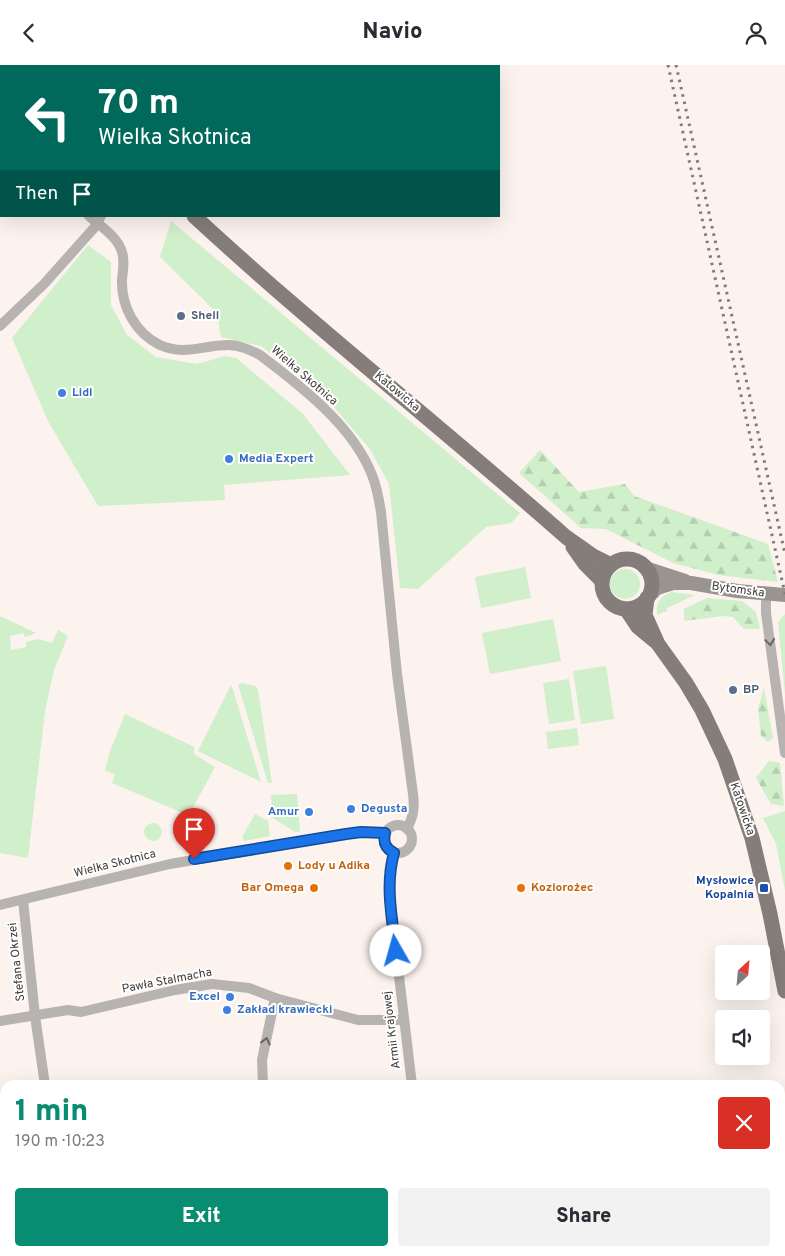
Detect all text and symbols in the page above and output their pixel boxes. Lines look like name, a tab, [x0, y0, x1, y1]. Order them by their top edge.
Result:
icon: back	[15, 19, 43, 47]
text: Navio	[363, 19, 422, 46]
icon: person	[742, 19, 770, 47]
text: 70 m	[98, 82, 179, 126]
icon: left	[15, 85, 80, 150]
text: Wielka Skotnica	[98, 125, 252, 152]
icon: arrive	[68, 180, 96, 208]
text: Then	[15, 182, 58, 206]
place label: Shell	[191, 308, 219, 324]
marker: Shell	[175, 310, 187, 322]
street label: Wielka Skotnica	[267, 342, 341, 410]
street label: Katowicka	[371, 368, 423, 416]
place label: Lidl	[72, 385, 93, 401]
marker: Lidl	[56, 387, 68, 399]
place label: Media Expert	[239, 451, 314, 467]
marker: Media Expert	[223, 453, 235, 465]
street label: Bytomska	[711, 578, 765, 602]
one-way arrow	[764, 639, 775, 647]
place label: BP	[743, 682, 759, 698]
marker: BP	[727, 684, 739, 696]
street label: Katowicka	[726, 780, 758, 838]
place label: Degusta	[361, 801, 407, 817]
marker: Degusta	[345, 803, 357, 815]
place label: Amur	[268, 804, 299, 820]
marker: Amur	[303, 806, 315, 818]
pin	[173, 808, 215, 859]
icon: arrive	[180, 815, 208, 843]
street label: Wielka Skotnica	[72, 846, 158, 882]
place label: Lody u Adika	[298, 858, 370, 874]
marker: Lody u Adika	[282, 860, 294, 872]
place label: Mysłowice Kopalnia	[696, 873, 754, 903]
place label: Bar Omega	[241, 880, 304, 896]
place label: Koziorożec	[531, 880, 594, 896]
marker: Bar Omega	[308, 882, 320, 894]
marker: Koziorożec	[515, 882, 527, 894]
marker: Mysłowice Kopalnia	[758, 882, 770, 894]
street label: Stefana Okrzei	[5, 922, 29, 1002]
position arrow	[369, 924, 421, 976]
north arrow	[715, 945, 770, 1000]
map controls	[715, 945, 770, 1065]
street label: Pawła Stalmacha	[121, 964, 213, 998]
place label: Excel	[189, 989, 220, 1005]
street label: Armii Krajowej	[379, 990, 405, 1070]
marker: Excel	[224, 991, 236, 1003]
place label: Zakład krawiecki	[237, 1002, 332, 1018]
marker: Zakład krawiecki	[221, 1004, 233, 1016]
button: sound	[715, 1010, 770, 1065]
one-way arrow	[260, 1038, 270, 1046]
text: 1 min	[15, 1094, 88, 1131]
button: close	[718, 1097, 770, 1149]
text: 190 m · 10:23	[15, 1132, 105, 1152]
button: Exit	[15, 1188, 388, 1246]
button: Share	[398, 1188, 770, 1246]

